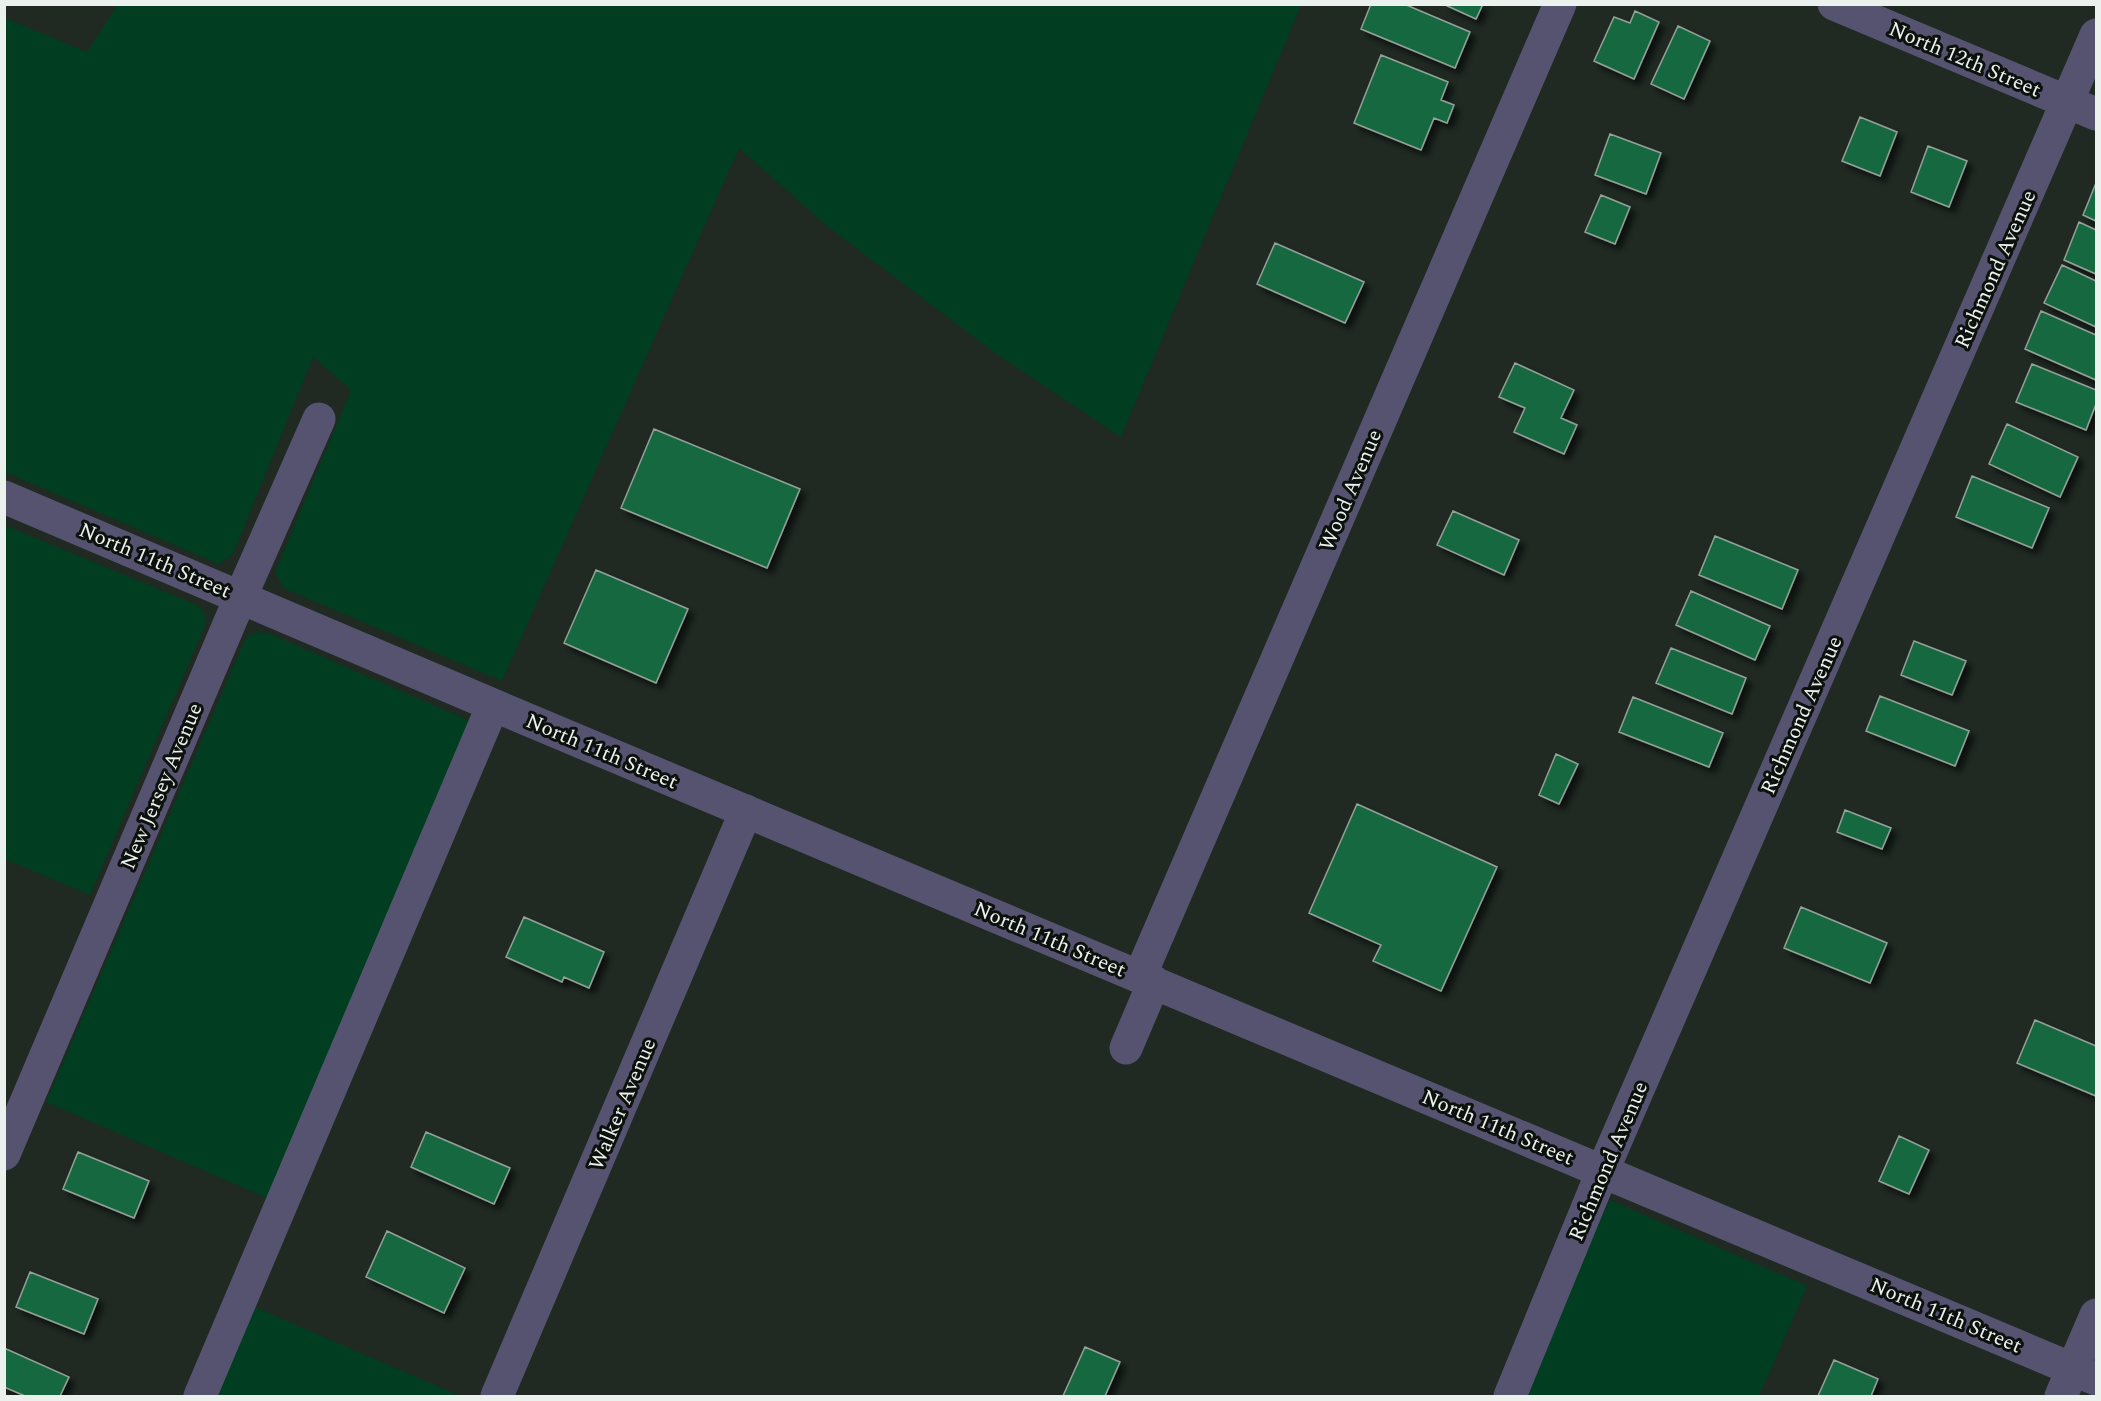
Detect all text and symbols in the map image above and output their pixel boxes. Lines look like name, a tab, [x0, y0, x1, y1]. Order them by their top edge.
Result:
street label: North 12th Street	[1884, 13, 2046, 106]
street label: Richmond Avenue	[1947, 185, 2045, 354]
street label: Wood Avenue	[1311, 425, 1391, 556]
street label: North 11th Street	[74, 514, 236, 607]
street label: Richmond Avenue	[1753, 631, 1851, 800]
street label: New Jersey Avenue	[112, 698, 211, 875]
street label: North 11th Street	[521, 705, 683, 798]
street label: North 11th Street	[969, 893, 1131, 986]
street label: Walker Avenue	[581, 1033, 665, 1175]
street label: Richmond Avenue	[1561, 1077, 1657, 1246]
street label: North 11th Street	[1417, 1081, 1579, 1174]
street label: North 11th Street	[1865, 1269, 2027, 1362]

